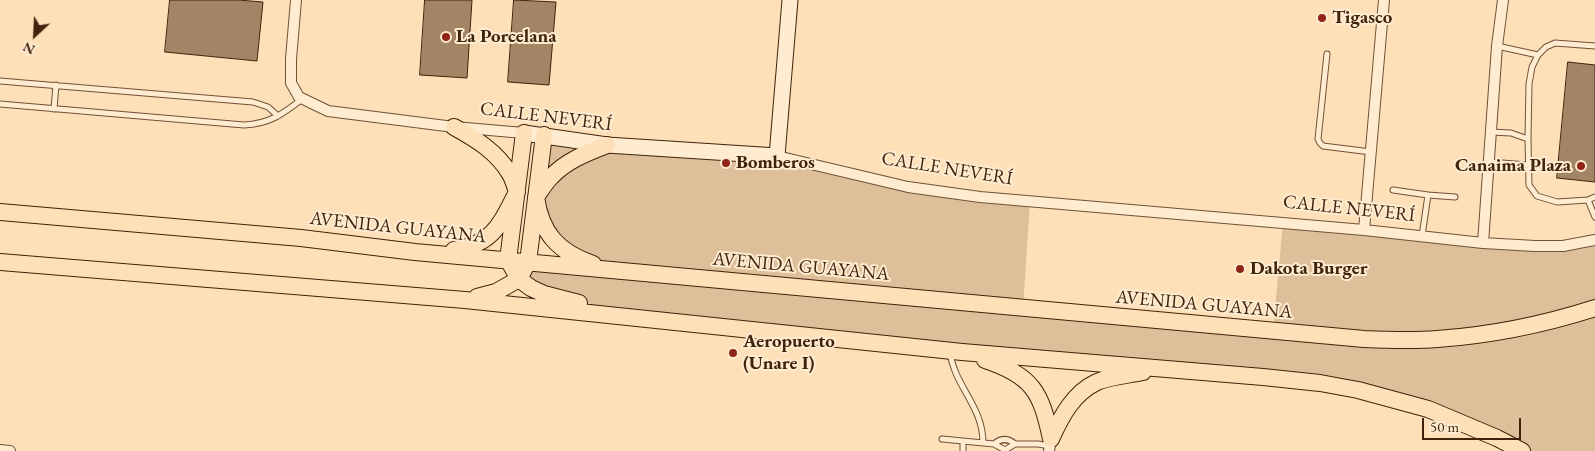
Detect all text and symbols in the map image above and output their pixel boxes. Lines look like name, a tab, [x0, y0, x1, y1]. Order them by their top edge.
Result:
place label: Tigasco	[1332, 7, 1392, 29]
north arrow	[10, 10, 60, 60]
marker: Tigasco	[1316, 12, 1328, 24]
place label: La Porcelana	[456, 26, 557, 48]
marker: La Porcelana	[440, 31, 452, 43]
text: N	[20, 38, 38, 59]
street label: CALLE NEVERÍ	[479, 98, 613, 136]
street label: CALLE NEVERÍ	[880, 147, 1014, 191]
place label: Bomberos	[736, 152, 815, 174]
place label: Canaima Plaza	[1455, 155, 1571, 177]
marker: Bomberos	[720, 157, 732, 169]
marker: Canaima Plaza	[1575, 160, 1587, 172]
street label: CALLE NEVERÍ	[1282, 191, 1416, 227]
street label: AVENIDA GUAYANA	[309, 207, 487, 249]
street label: AVENIDA GUAYANA	[712, 248, 890, 286]
place label: Dakota Burger	[1250, 258, 1368, 280]
marker: Dakota Burger	[1234, 263, 1246, 275]
street label: AVENIDA GUAYANA	[1115, 286, 1293, 324]
place label: Aeropuerto (Unare I)	[743, 331, 835, 375]
marker: Aeropuerto (Unare I)	[727, 347, 739, 359]
scale bar	[1425, 408, 1524, 440]
text: 50 m	[1430, 417, 1459, 436]

